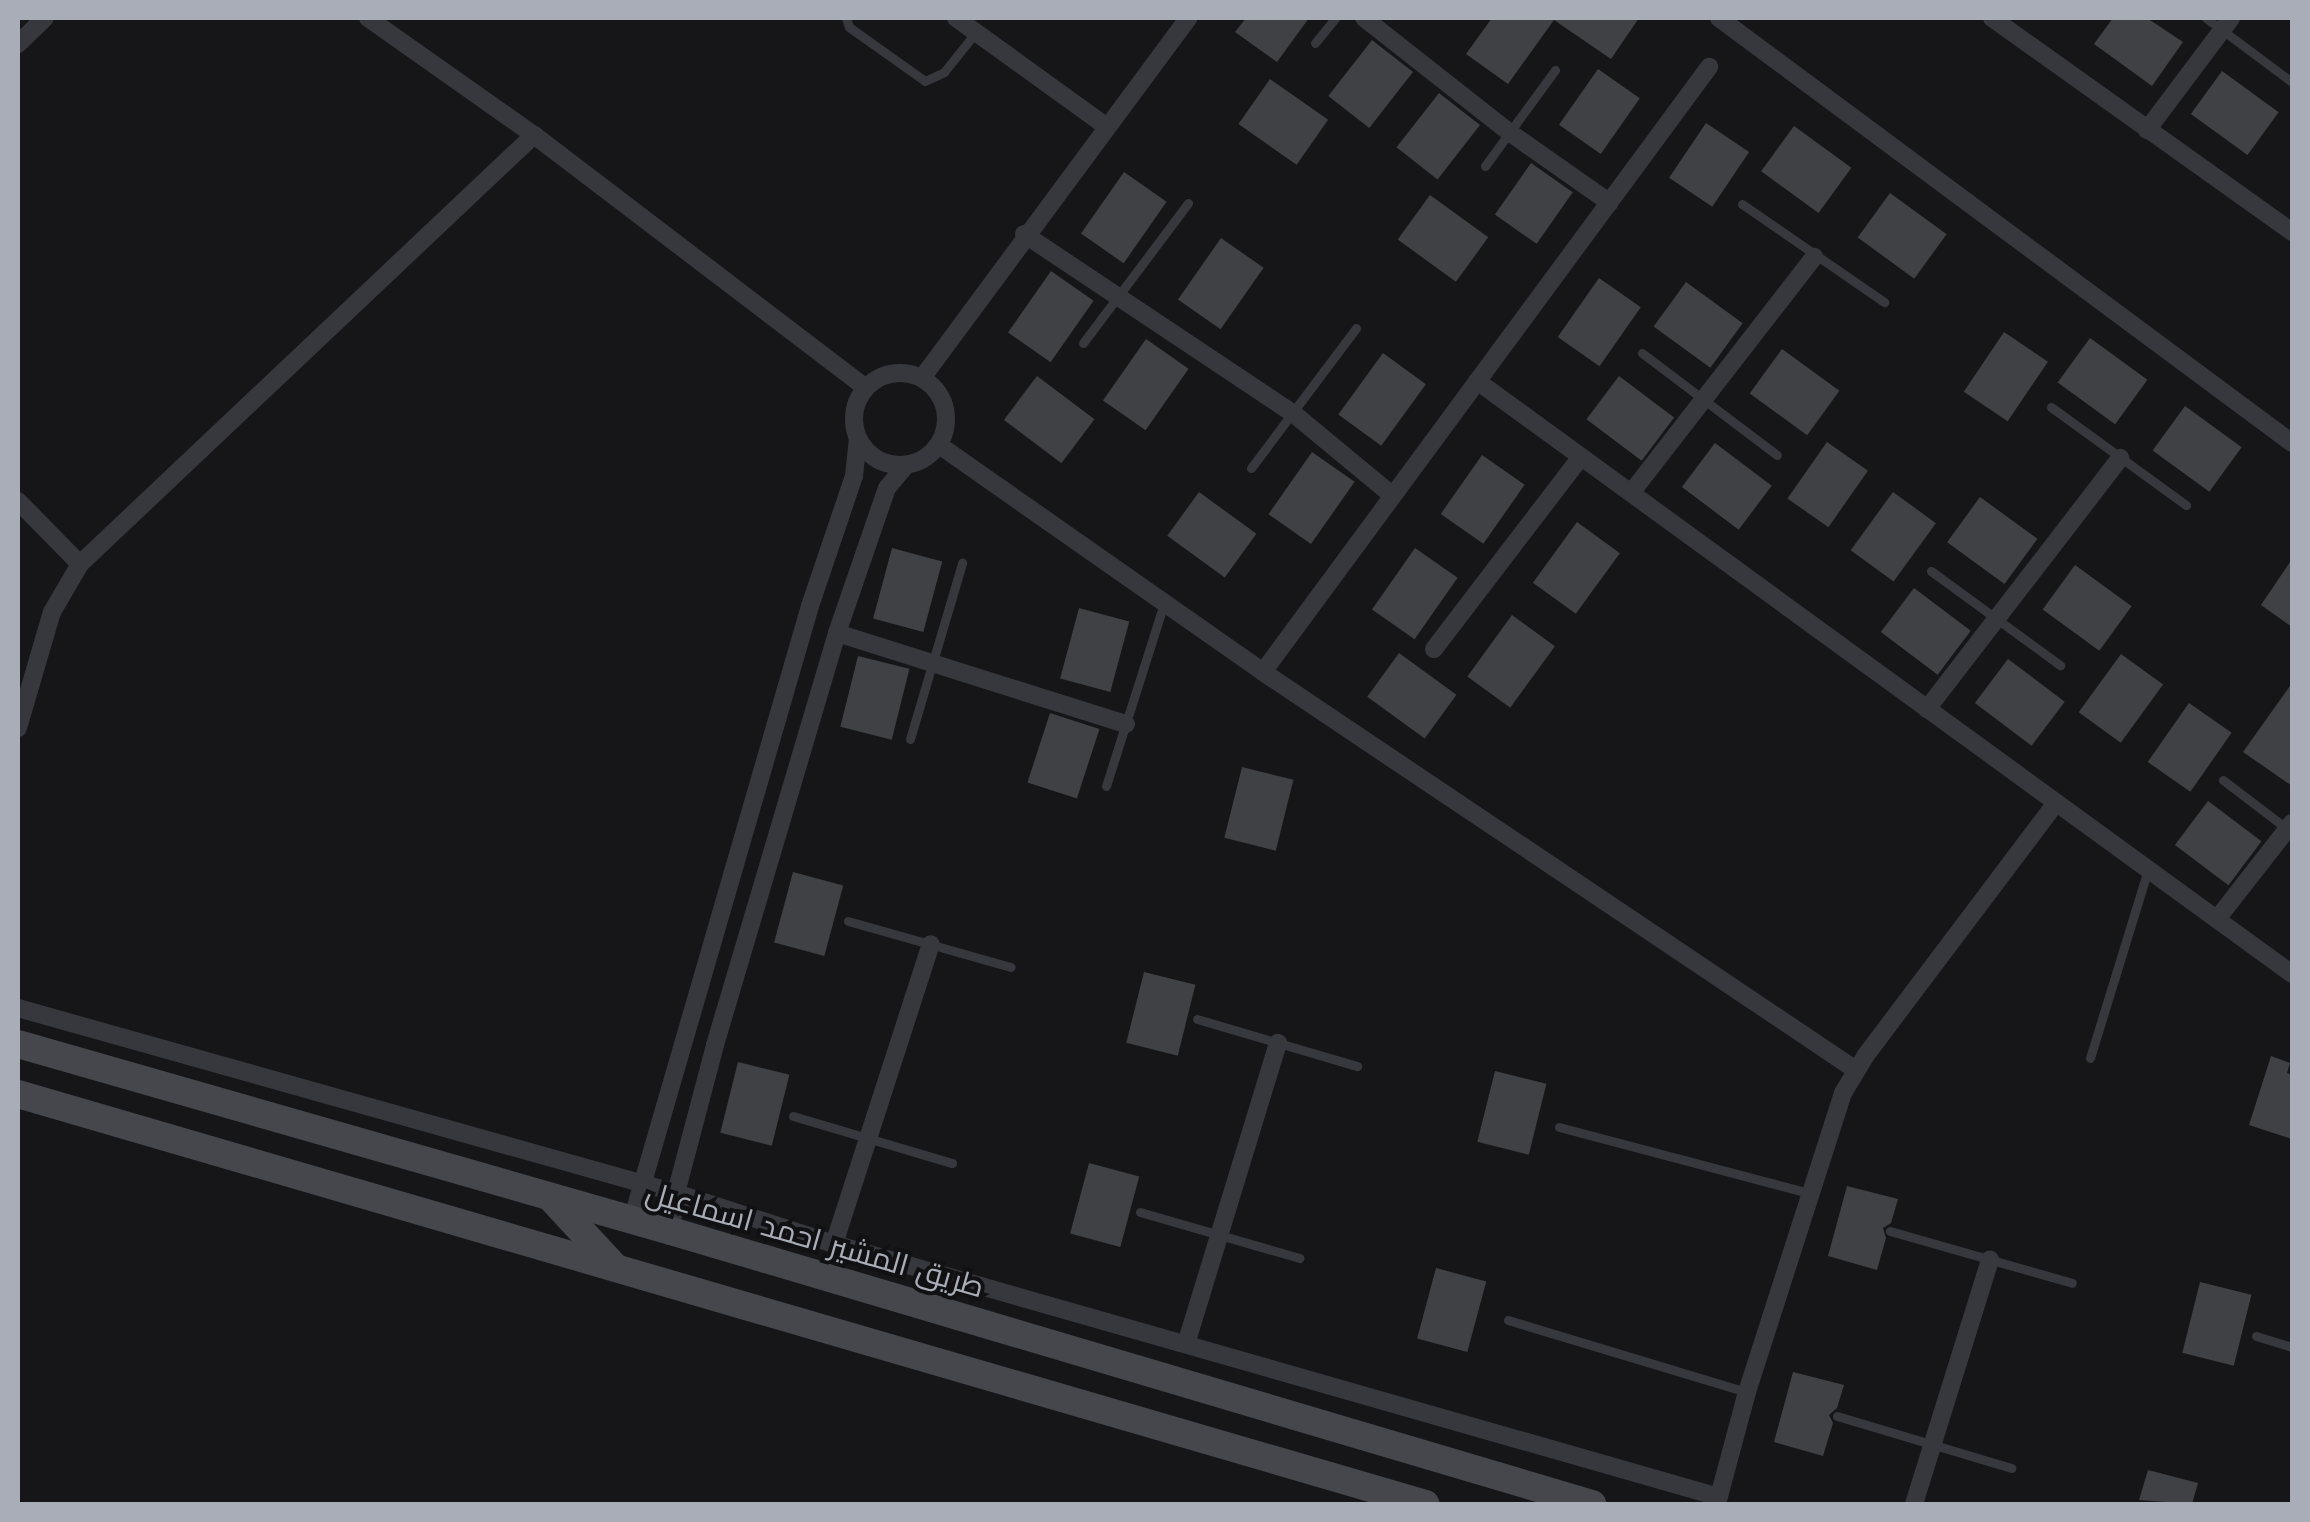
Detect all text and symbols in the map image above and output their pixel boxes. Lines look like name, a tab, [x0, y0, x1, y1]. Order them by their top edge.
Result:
street label: طريق المشير احمد اسماعيل	[642, 1174, 988, 1306]

